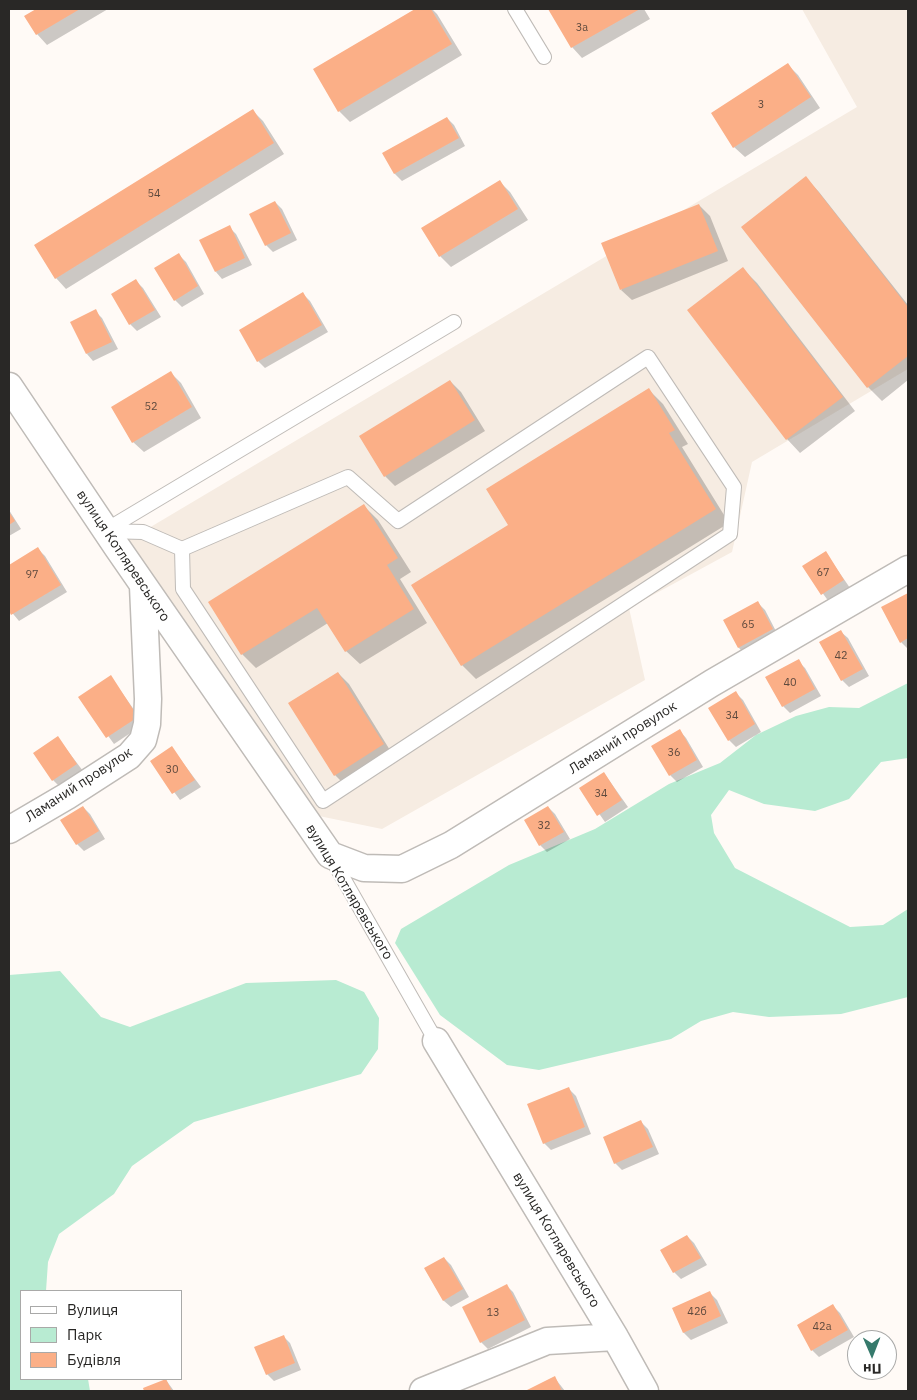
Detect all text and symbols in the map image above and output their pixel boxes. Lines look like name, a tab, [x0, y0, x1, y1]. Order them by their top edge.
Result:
house number: 3а	[576, 21, 588, 35]
house number: 3	[758, 98, 764, 112]
house number: 54	[147, 187, 161, 201]
house number: 52	[144, 400, 158, 414]
street label: вулиця Котляревського	[73, 487, 173, 625]
house number: 67	[816, 566, 830, 580]
house number: 97	[25, 568, 39, 582]
house number: 65	[741, 618, 755, 632]
house number: 42	[834, 649, 848, 663]
house number: 40	[783, 676, 797, 690]
street label: Ламаний провулок	[566, 698, 680, 778]
house number: 34	[725, 709, 739, 723]
street label: Ламаний провулок	[22, 744, 136, 826]
house number: 36	[667, 746, 681, 760]
house number: 30	[165, 763, 179, 777]
house number: 34	[594, 787, 608, 801]
house number: 32	[537, 819, 551, 833]
street label: вулиця Котляревського	[302, 821, 396, 963]
street label: вулиця Котляревського	[509, 1169, 603, 1311]
legend	[20, 1290, 182, 1380]
text: Вулиця	[67, 1300, 118, 1319]
house number: 42б	[687, 1305, 707, 1319]
house number: 13	[486, 1306, 500, 1320]
house number: 42а	[812, 1320, 832, 1334]
text: Парк	[67, 1325, 102, 1344]
north arrow	[847, 1330, 897, 1380]
text: Будівля	[67, 1350, 121, 1369]
text: Пн	[863, 1360, 882, 1378]

